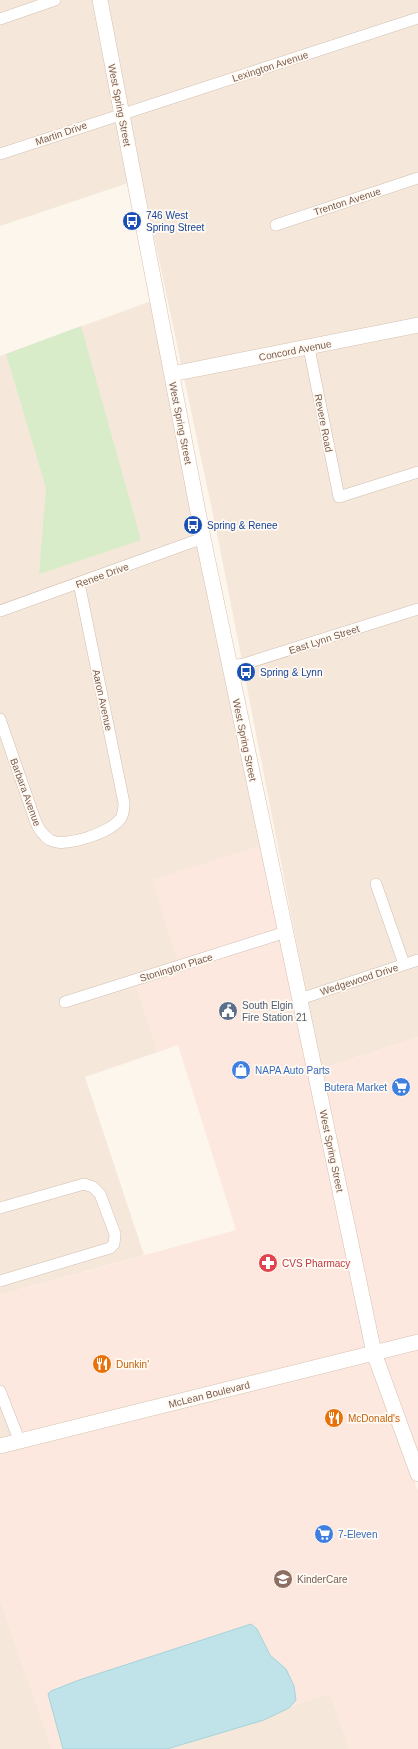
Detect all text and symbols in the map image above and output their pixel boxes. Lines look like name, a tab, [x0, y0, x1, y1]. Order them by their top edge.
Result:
street label: Lexington Avenue	[231, 49, 310, 84]
street label: West Spring Street	[106, 63, 133, 147]
street label: Martin Drive	[34, 119, 89, 147]
street label: Trenton Avenue	[312, 185, 383, 218]
bus stop icon: 746 West Spring Street	[121, 210, 143, 232]
place label: 746 West Spring Street	[146, 210, 205, 233]
street label: Concord Avenue	[258, 338, 333, 363]
street label: West Spring Street	[167, 381, 194, 465]
street label: Revere Road	[312, 393, 335, 453]
bus stop icon: Spring & Renee	[182, 514, 204, 536]
place label: Spring & Renee	[207, 520, 278, 531]
street label: Renee Drive	[74, 561, 131, 590]
street label: East Lynn Street	[287, 623, 361, 656]
bus stop icon: Spring & Lynn	[235, 661, 257, 683]
place label: Spring & Lynn	[260, 667, 322, 678]
street label: Aaron Avenue	[91, 668, 114, 732]
street label: West Spring Street	[230, 698, 259, 782]
street label: Barbara Avenue	[8, 757, 43, 828]
street label: Stonington Place	[138, 951, 214, 984]
street label: Wedgewood Drive	[319, 962, 400, 997]
public building icon: South Elgin Fire Station 21	[217, 1000, 239, 1022]
place label: South Elgin Fire Station 21	[242, 1000, 307, 1023]
shop icon: NAPA Auto Parts	[230, 1059, 252, 1081]
place label: NAPA Auto Parts	[255, 1065, 330, 1076]
supermarket icon: Butera Market	[390, 1076, 412, 1098]
place label: Butera Market	[324, 1082, 387, 1093]
street label: West Spring Street	[317, 1109, 346, 1193]
pharmacy icon: CVS Pharmacy	[257, 1252, 279, 1274]
place label: CVS Pharmacy	[282, 1258, 350, 1269]
restaurant icon: Dunkin'	[91, 1353, 113, 1375]
place label: Dunkin'	[116, 1359, 149, 1370]
street label: McLean Boulevard	[167, 1379, 251, 1410]
restaurant icon: McDonald's	[323, 1407, 345, 1429]
place label: McDonald's	[348, 1413, 400, 1424]
supermarket icon: 7-Eleven	[313, 1523, 335, 1545]
place label: 7-Eleven	[338, 1529, 377, 1540]
school or university icon: KinderCare	[272, 1568, 294, 1590]
place label: KinderCare	[297, 1574, 348, 1585]

